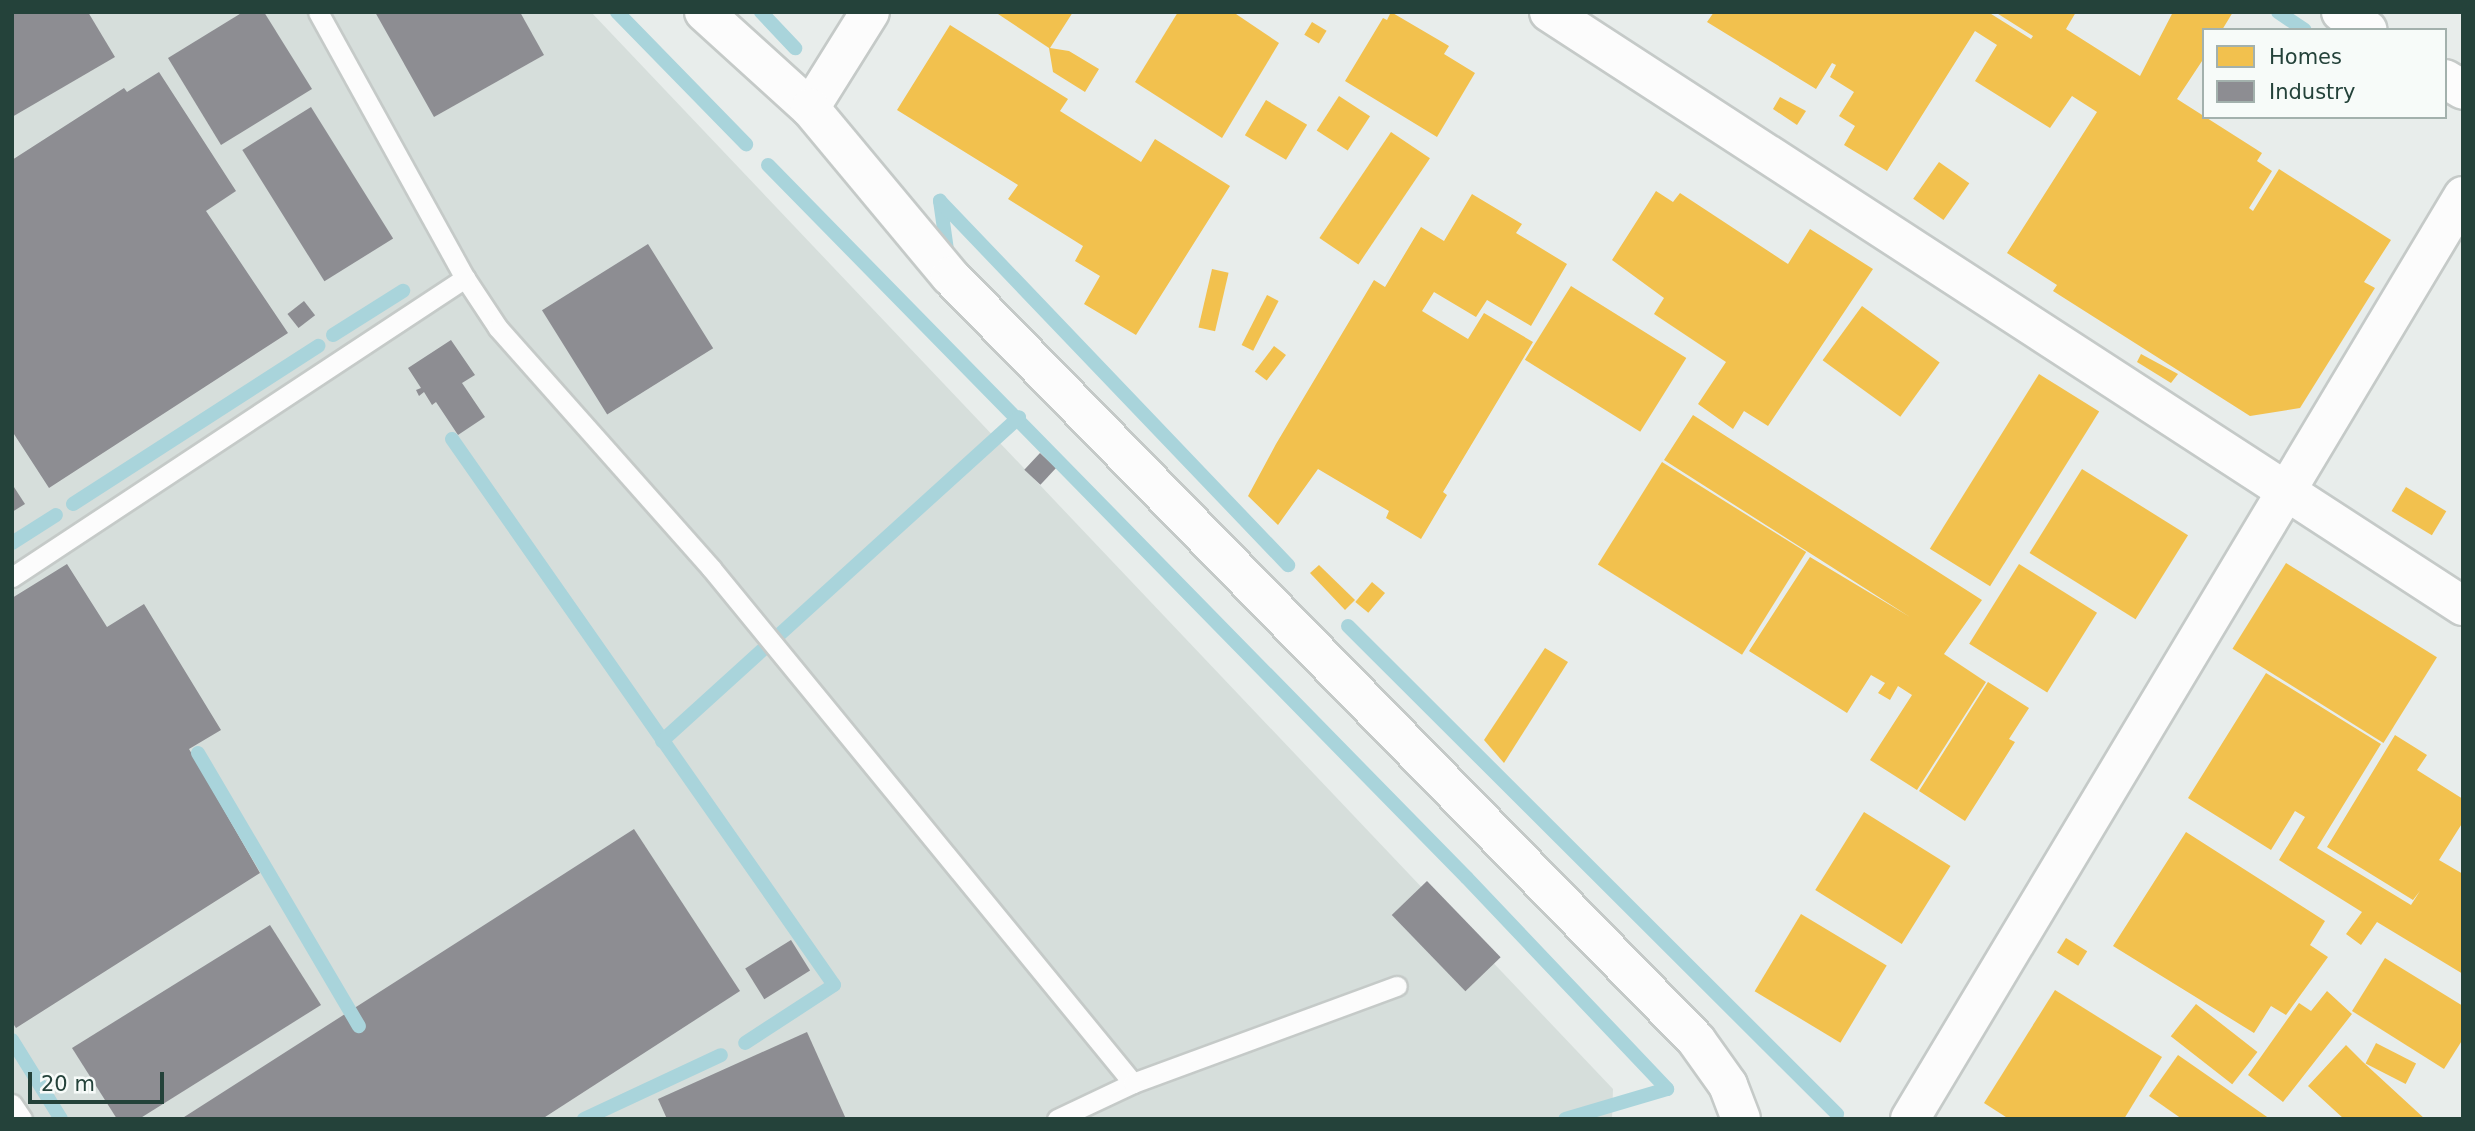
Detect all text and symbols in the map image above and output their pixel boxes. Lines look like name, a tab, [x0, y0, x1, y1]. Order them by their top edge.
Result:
legend	[2202, 28, 2447, 119]
text: Homes	[2269, 45, 2342, 69]
text: Industry	[2269, 80, 2355, 104]
scale bar	[32, 1058, 168, 1102]
text: 20 m	[41, 1072, 95, 1096]

